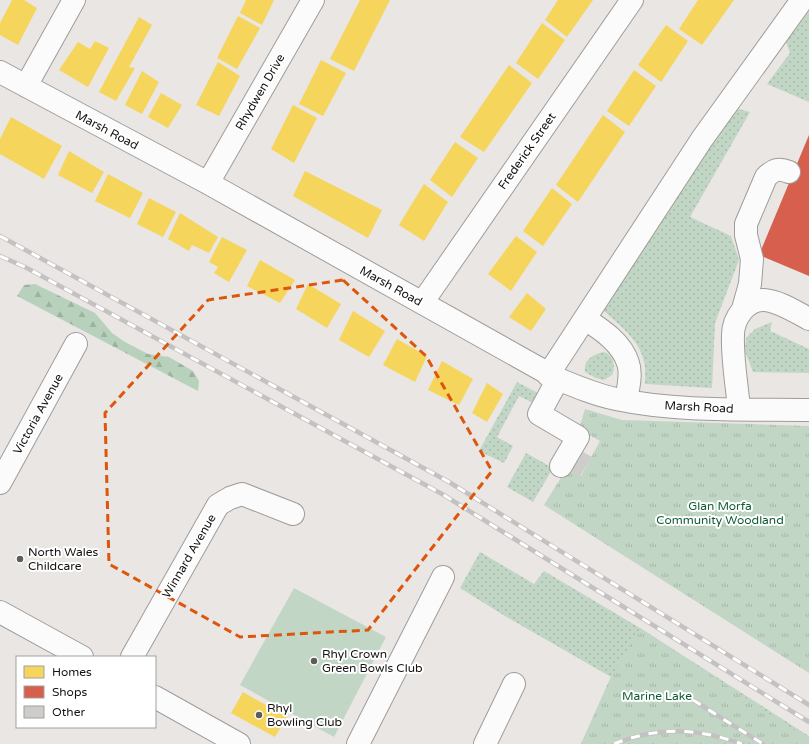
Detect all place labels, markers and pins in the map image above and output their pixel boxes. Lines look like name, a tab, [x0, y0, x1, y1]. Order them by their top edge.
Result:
place label: North Wales Childcare	[28, 545, 99, 573]
marker: North Wales Childcare	[15, 554, 25, 564]
place label: Rhyl Crown Green Bowls Club	[322, 647, 423, 675]
marker: Rhyl Crown Green Bowls Club	[309, 656, 319, 666]
place label: Rhyl Bowling Club	[267, 701, 342, 729]
marker: Rhyl Bowling Club	[254, 710, 264, 720]

